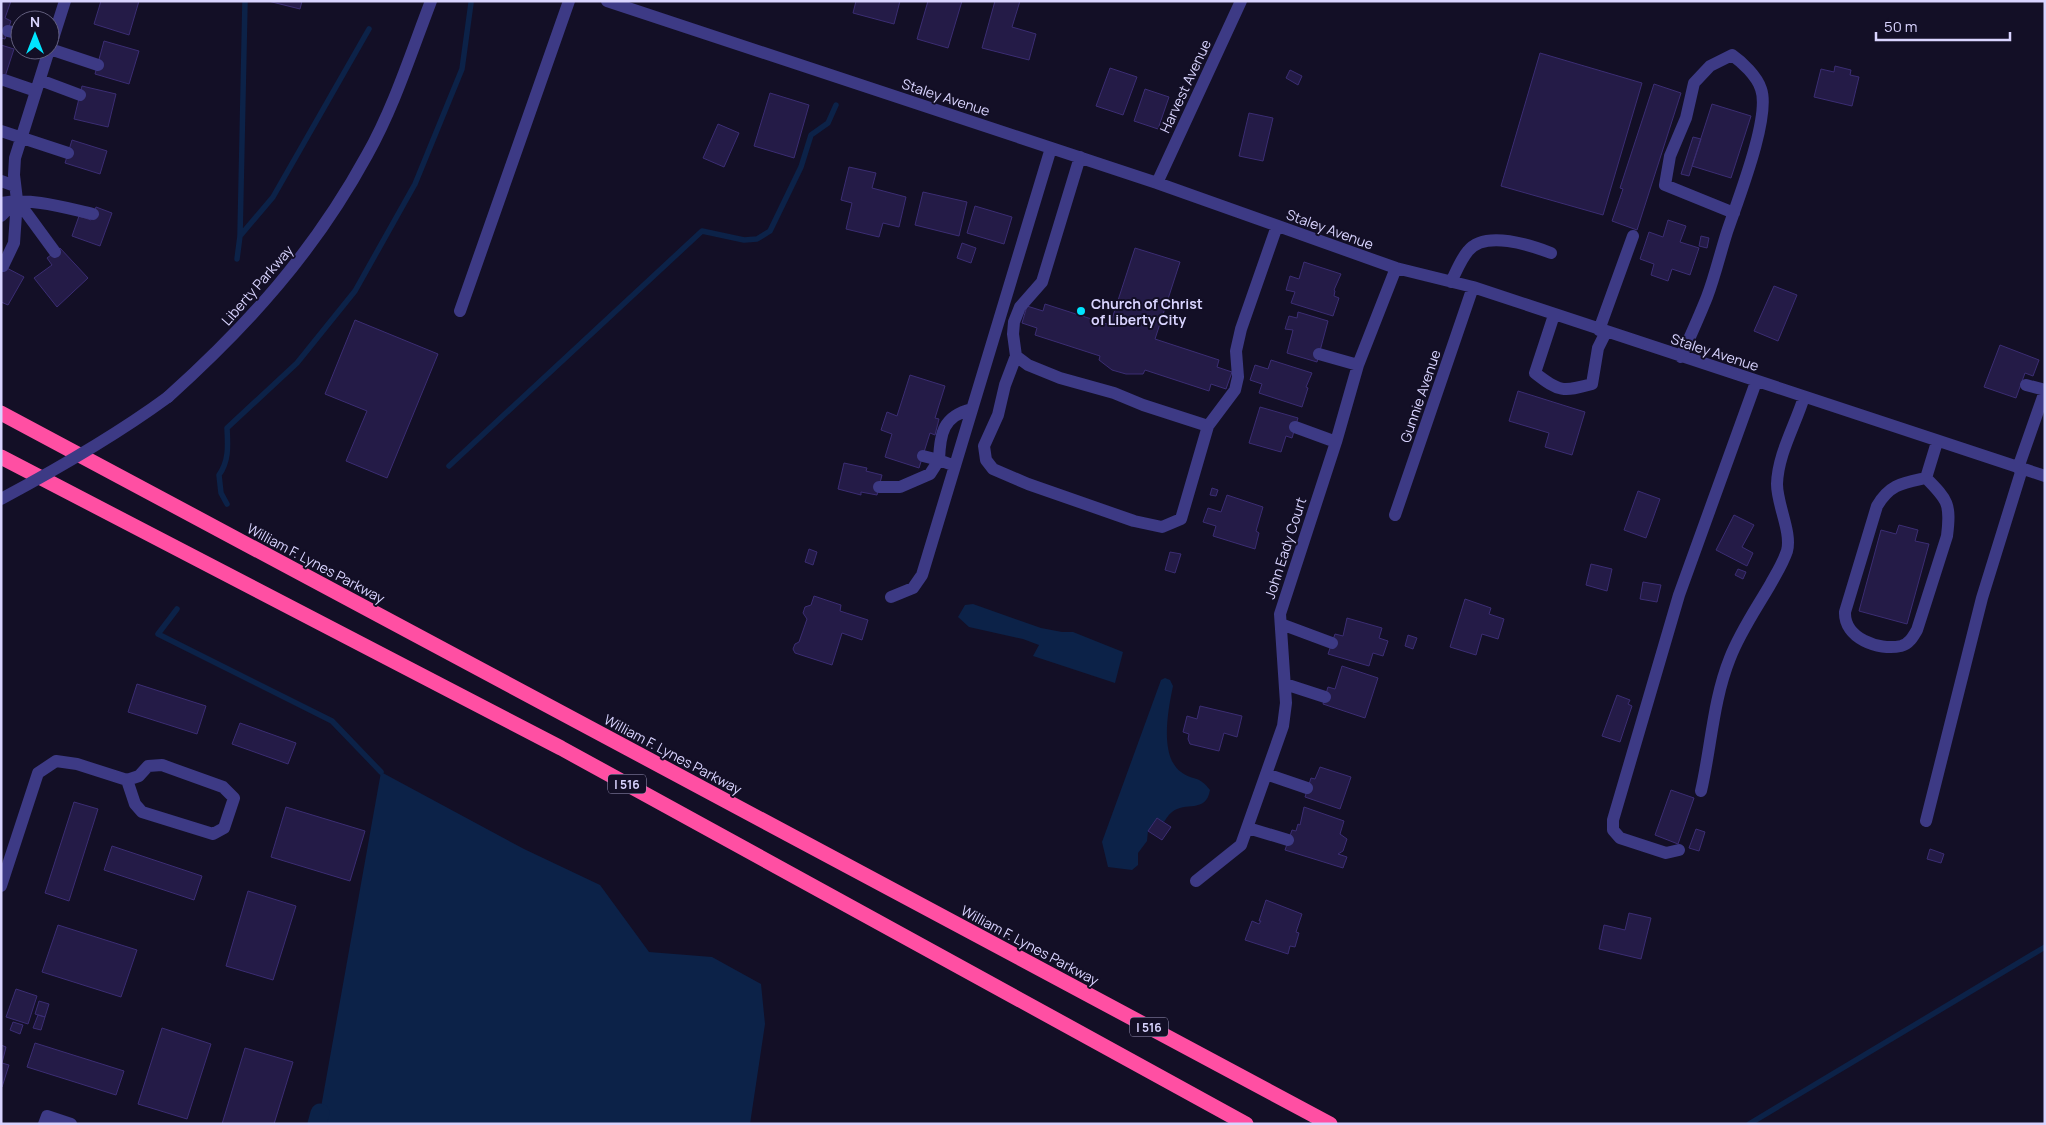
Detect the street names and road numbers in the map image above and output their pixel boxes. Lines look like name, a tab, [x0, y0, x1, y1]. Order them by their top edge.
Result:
street label: Harvest Avenue	[1155, 36, 1215, 136]
street label: Staley Avenue	[900, 74, 992, 120]
street label: Staley Avenue	[1284, 204, 1376, 254]
street label: Liberty Parkway	[217, 240, 298, 329]
street label: Staley Avenue	[1669, 329, 1761, 375]
street label: Gunnie Avenue	[1395, 347, 1445, 445]
street label: John Eady Court	[1260, 494, 1310, 601]
street label: William F. Lynes Parkway	[244, 519, 389, 608]
street label: William F. Lynes Parkway	[601, 710, 746, 799]
road number: I 516	[608, 774, 646, 794]
street label: William F. Lynes Parkway	[958, 901, 1103, 990]
road number: I 516	[1130, 1018, 1168, 1036]

